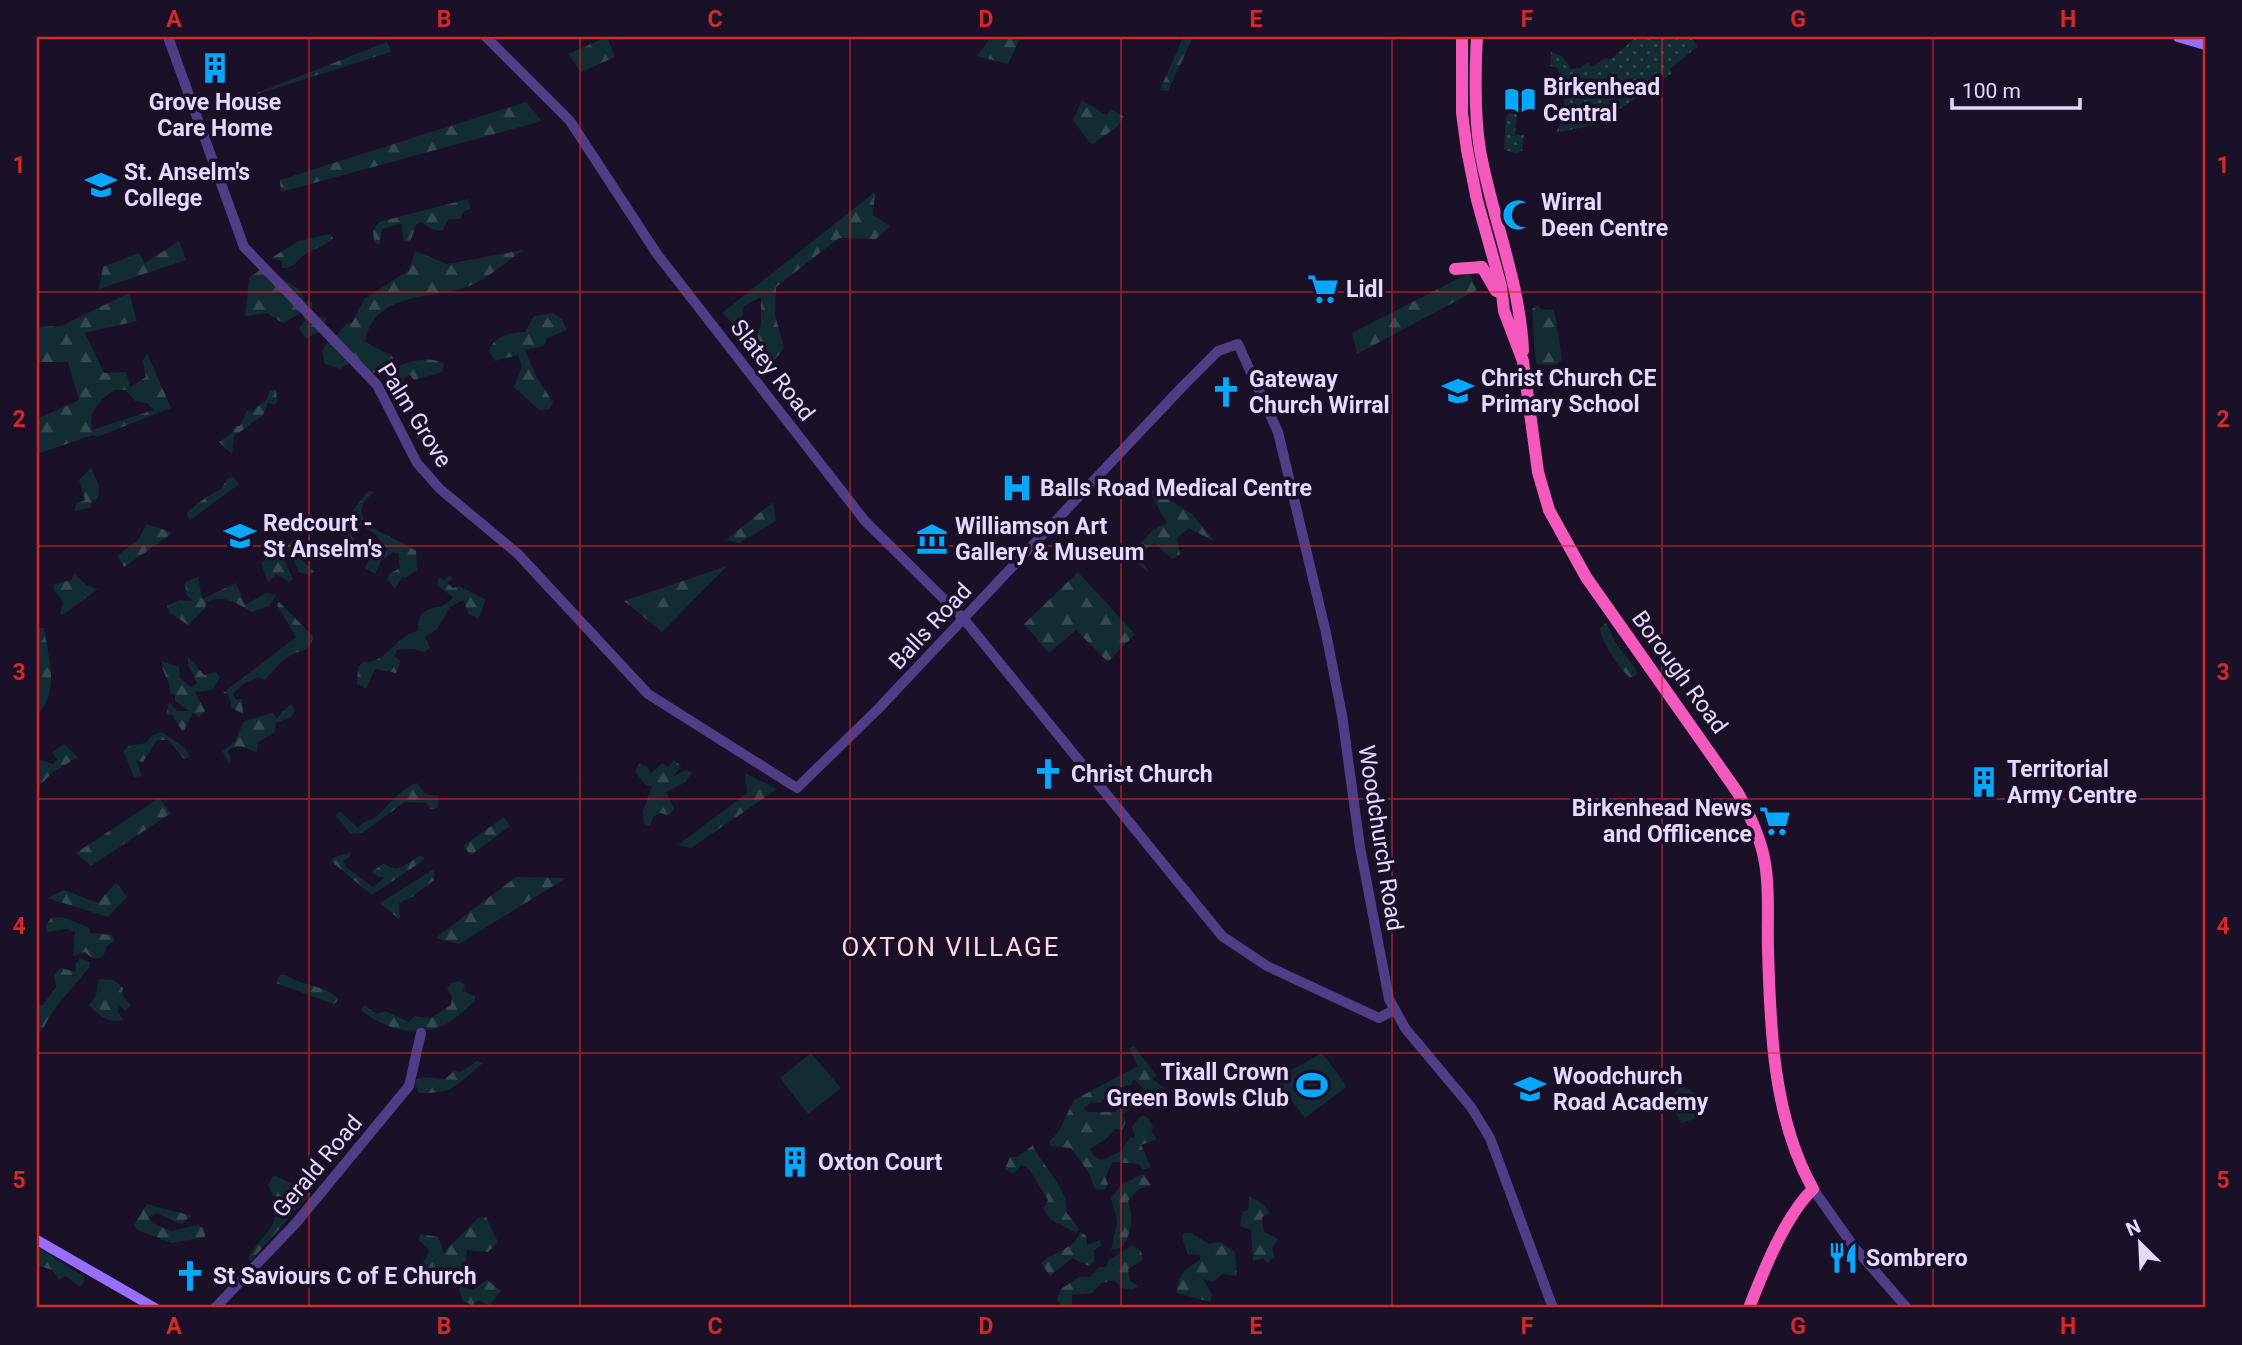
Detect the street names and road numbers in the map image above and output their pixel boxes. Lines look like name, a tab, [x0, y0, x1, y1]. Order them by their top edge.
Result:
street label: Slatey Road	[725, 314, 820, 426]
street label: Palm Grove	[372, 358, 457, 472]
street label: Balls Road	[884, 578, 977, 675]
street label: Borough Road	[1626, 606, 1733, 739]
street label: Woodchurch Road	[1353, 743, 1408, 933]
street label: Gerald Road	[267, 1110, 368, 1223]

